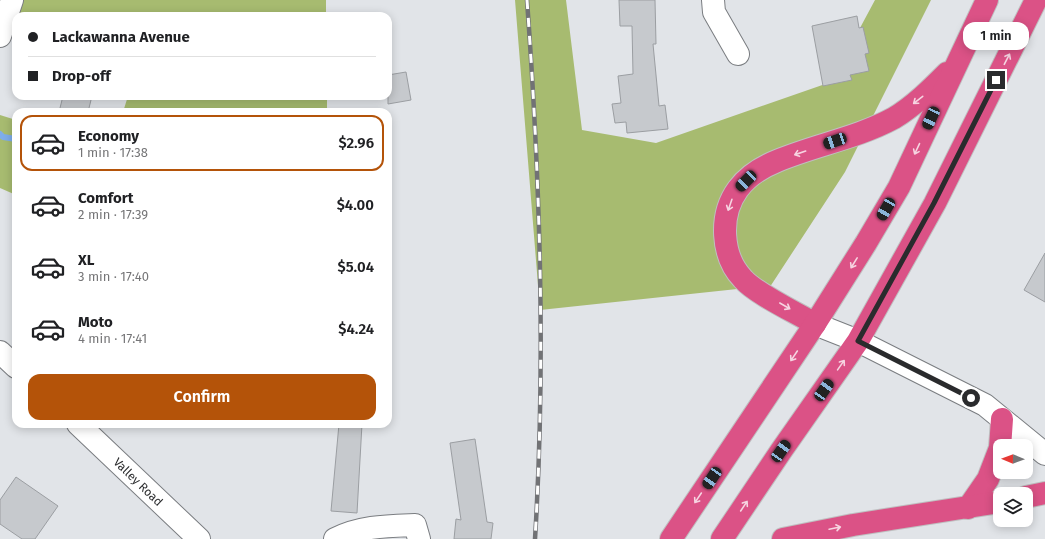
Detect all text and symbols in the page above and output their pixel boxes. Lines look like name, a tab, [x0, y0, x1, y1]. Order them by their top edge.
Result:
callout: 1 min	[963, 22, 1029, 50]
text: Lackawanna Avenue	[52, 28, 190, 46]
text: 1 min	[980, 28, 1012, 43]
one-way arrow	[1004, 54, 1011, 66]
text: Drop-off	[52, 67, 111, 85]
route end	[987, 71, 1005, 89]
one-way arrow	[913, 96, 924, 104]
car	[920, 105, 942, 131]
icon: car	[30, 125, 66, 161]
text: Economy	[78, 127, 139, 145]
car	[822, 131, 848, 151]
text: $2.96	[338, 134, 374, 152]
one-way arrow	[913, 143, 920, 155]
text: 1 min · 17:38	[78, 145, 148, 160]
one-way arrow	[794, 150, 807, 157]
car	[733, 168, 759, 194]
icon: car	[30, 187, 66, 223]
text: Comfort	[78, 189, 134, 207]
text: $4.00	[337, 196, 374, 214]
car	[875, 196, 897, 222]
one-way arrow	[726, 199, 734, 211]
text: 2 min · 17:39	[78, 207, 148, 222]
icon: car	[30, 249, 66, 285]
text: XL	[78, 251, 94, 269]
one-way arrow	[849, 257, 857, 269]
text: $5.04	[337, 258, 374, 276]
text: 3 min · 17:40	[78, 269, 149, 284]
one-way arrow	[779, 303, 791, 311]
icon: car	[30, 311, 66, 347]
text: Moto	[78, 313, 113, 331]
text: $4.24	[338, 320, 374, 338]
text: 4 min · 17:41	[78, 331, 147, 346]
one-way arrow	[790, 350, 798, 361]
one-way arrow	[837, 360, 845, 371]
button: Confirm	[28, 374, 376, 420]
car	[812, 377, 836, 403]
route start	[962, 389, 980, 407]
car	[769, 438, 793, 464]
north arrow	[993, 439, 1033, 479]
map controls	[993, 439, 1033, 527]
street label: Valley Road	[111, 455, 165, 509]
car	[700, 465, 724, 491]
button: layers	[993, 487, 1033, 527]
one-way arrow	[694, 492, 702, 503]
one-way arrow	[739, 501, 748, 512]
one-way arrow	[828, 524, 841, 532]

